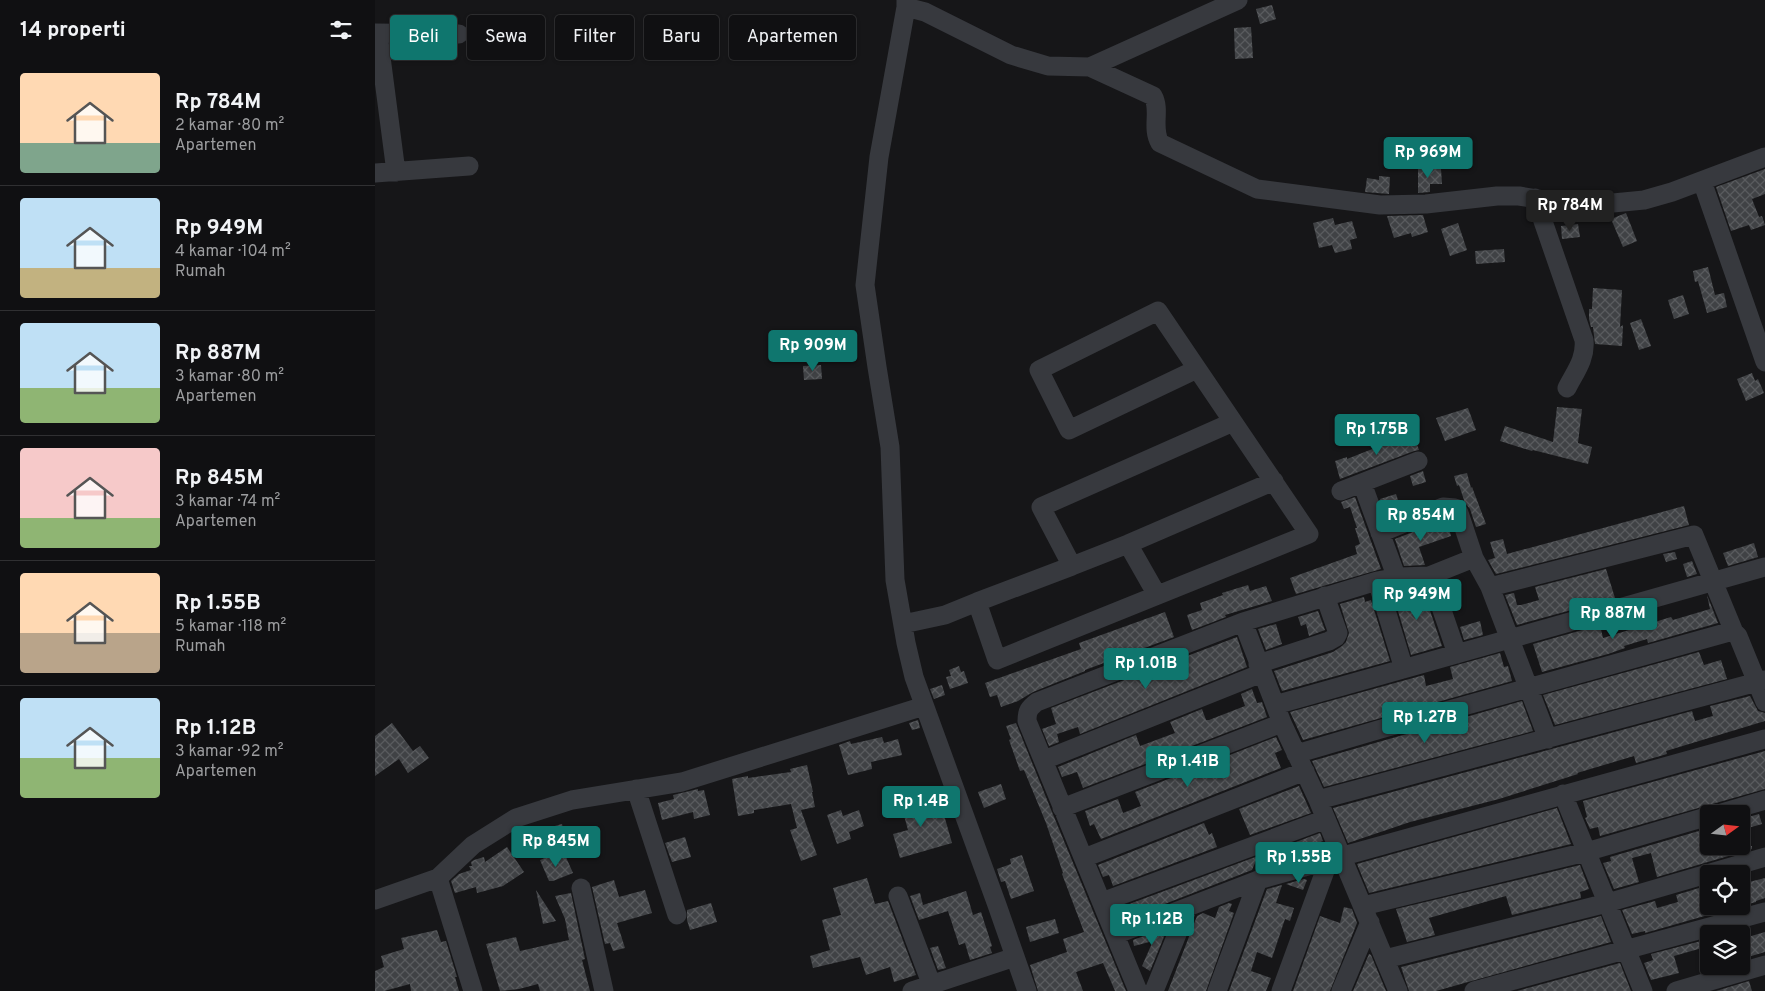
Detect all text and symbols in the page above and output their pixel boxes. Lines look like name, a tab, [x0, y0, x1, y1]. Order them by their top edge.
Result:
chip: Beli	[390, 15, 457, 60]
chip: Sewa	[467, 15, 545, 60]
chip: Filter	[555, 15, 634, 60]
chip: Baru	[644, 15, 719, 60]
chip: Apartemen	[729, 15, 856, 60]
icon: filters	[327, 16, 355, 44]
text: 14 properti	[20, 17, 126, 44]
text: Rp 784M	[175, 89, 261, 116]
icon: home	[60, 93, 120, 153]
text: 2 kamar · 80 m²	[175, 116, 284, 136]
text: Apartemen	[175, 136, 256, 156]
pin: Rp 969M	[1382, 136, 1474, 179]
text: Rp 969M	[1395, 143, 1461, 163]
pin: Rp 784M	[1524, 190, 1616, 232]
text: Rp 784M	[1537, 196, 1603, 216]
text: Rp 949M	[175, 215, 263, 242]
icon: home	[60, 218, 120, 278]
text: 4 kamar · 104 m²	[175, 242, 291, 262]
text: Rumah	[175, 262, 226, 282]
pin: Rp 909M	[767, 330, 859, 372]
text: Rp 909M	[779, 336, 847, 356]
text: Rp 887M	[175, 340, 261, 367]
icon: home	[60, 343, 120, 403]
text: 3 kamar · 80 m²	[175, 367, 284, 387]
text: Apartemen	[175, 387, 256, 407]
pin: Rp 1.75B	[1325, 414, 1429, 456]
text: Rp 1.75B	[1346, 420, 1408, 440]
text: Rp 845M	[175, 465, 263, 492]
icon: home	[60, 468, 120, 528]
text: 3 kamar · 74 m²	[175, 492, 280, 512]
pin: Rp 854M	[1375, 500, 1467, 542]
text: Rp 854M	[1387, 506, 1455, 526]
text: Apartemen	[175, 512, 256, 532]
pin: Rp 949M	[1371, 578, 1463, 621]
text: Rp 949M	[1383, 585, 1451, 605]
text: Rp 1.55B	[175, 590, 261, 617]
icon: home	[60, 593, 120, 653]
pin: Rp 887M	[1567, 598, 1659, 640]
text: Rp 887M	[1580, 604, 1646, 624]
text: 5 kamar · 118 m²	[175, 617, 286, 637]
text: Rumah	[175, 637, 226, 657]
pin: Rp 1.01B	[1094, 648, 1198, 690]
text: Rp 1.01B	[1115, 654, 1177, 674]
pin: Rp 1.27B	[1373, 702, 1477, 744]
text: Rp 1.27B	[1393, 708, 1457, 728]
text: Rp 1.12B	[175, 715, 256, 742]
icon: home	[60, 718, 120, 778]
text: 3 kamar · 92 m²	[175, 742, 284, 762]
pin: Rp 1.41B	[1136, 746, 1240, 788]
text: Rp 1.41B	[1157, 752, 1219, 772]
text: Apartemen	[175, 762, 256, 782]
pin: Rp 1.4B	[875, 786, 967, 828]
text: Rp 1.4B	[893, 792, 949, 812]
north arrow	[1700, 805, 1750, 855]
map controls	[1700, 805, 1750, 975]
pin: Rp 845M	[510, 826, 602, 868]
text: Rp 845M	[522, 832, 590, 852]
pin: Rp 1.55B	[1247, 842, 1351, 884]
text: Rp 1.55B	[1266, 848, 1332, 868]
button: locate	[1700, 865, 1750, 915]
pin: Rp 1.12B	[1100, 904, 1204, 946]
text: Rp 1.12B	[1121, 910, 1183, 930]
button: layers	[1700, 925, 1750, 975]

